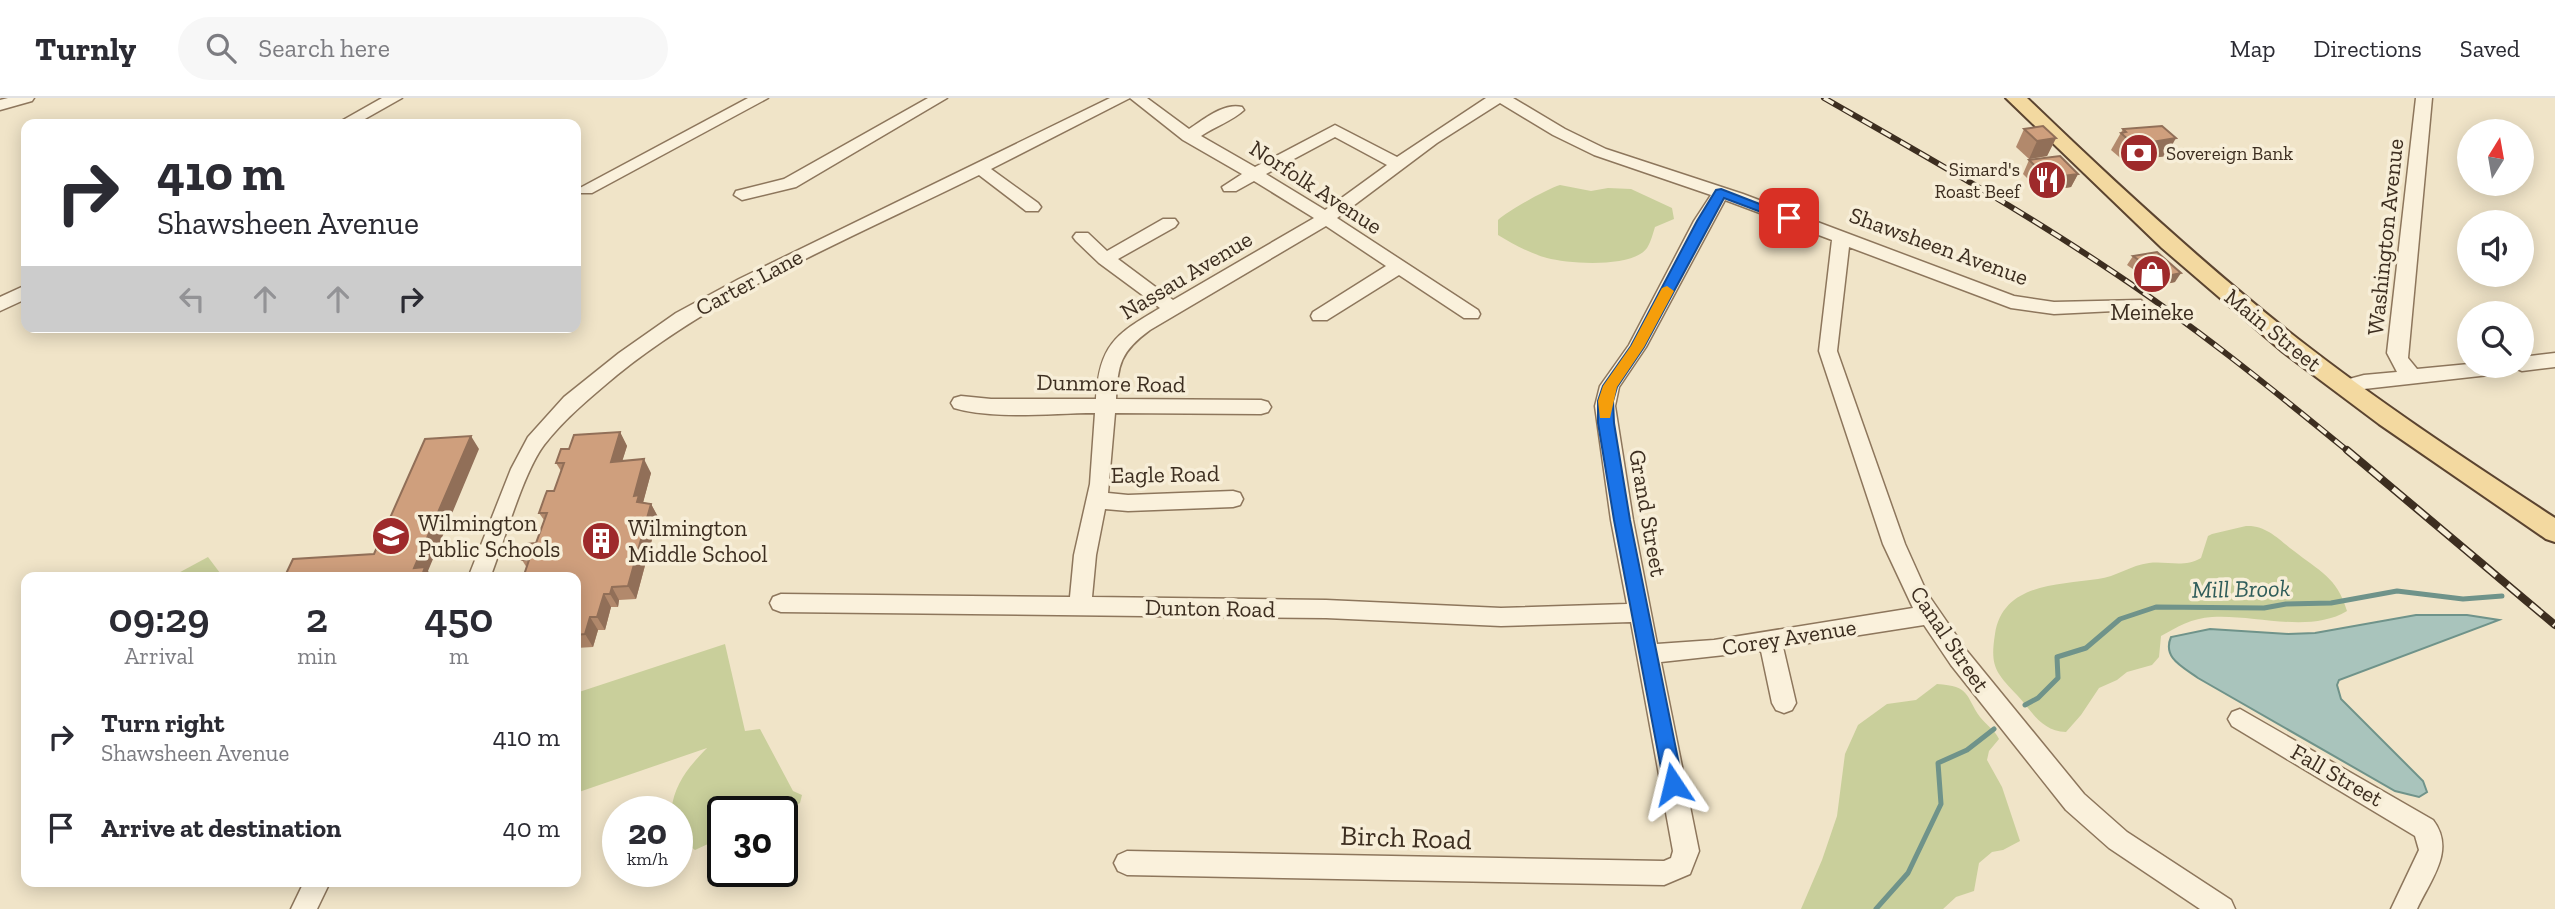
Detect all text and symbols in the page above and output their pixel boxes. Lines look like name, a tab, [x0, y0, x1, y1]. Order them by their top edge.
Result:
search box	[178, 17, 668, 80]
text: Turnly	[35, 29, 136, 68]
icon: search	[202, 29, 240, 67]
text: Search here	[258, 32, 390, 64]
text: Map	[2230, 34, 2276, 63]
text: Directions	[2314, 34, 2422, 63]
text: Saved	[2460, 34, 2520, 63]
north arrow	[2457, 119, 2534, 196]
map controls	[2457, 119, 2534, 378]
bank icon: Sovereign Bank	[2118, 132, 2160, 174]
street label: Norfolk Avenue	[1244, 134, 1388, 240]
street label: Washington Avenue	[2361, 137, 2409, 337]
place label: Sovereign Bank	[2166, 142, 2293, 165]
text: 410 m	[157, 144, 285, 203]
icon: right	[42, 147, 133, 238]
place label: Simard's Roast Beef	[1934, 158, 2022, 203]
restaurant icon: Simard's Roast Beef	[2026, 159, 2068, 201]
pin	[1759, 188, 1819, 248]
icon: arrive	[1770, 199, 1808, 237]
street label: Shawsheen Avenue	[1846, 201, 2032, 291]
text: Shawsheen Avenue	[157, 204, 419, 242]
button: sound	[2457, 210, 2534, 287]
street label: Nassau Avenue	[1115, 225, 1257, 325]
street label: Carter Lane	[691, 242, 807, 322]
shop icon: Meineke	[2131, 253, 2173, 295]
icon: left	[173, 280, 211, 318]
icon: ahead	[246, 280, 284, 318]
icon: ahead	[319, 280, 357, 318]
icon: right	[392, 280, 430, 318]
street label: Main Street	[2219, 282, 2327, 378]
place label: Meineke	[2110, 298, 2194, 326]
button: search	[2457, 301, 2534, 378]
street label: Dunmore Road	[1036, 368, 1186, 398]
street label: Grand Street	[1623, 447, 1673, 579]
street label: Eagle Road	[1110, 459, 1220, 489]
place label: Wilmington Public Schools	[418, 509, 560, 563]
place label: Wilmington Middle School	[628, 514, 768, 568]
school or university icon: Wilmington Public Schools	[370, 515, 412, 557]
building icon: Wilmington Middle School	[580, 520, 622, 562]
water label: Mill Brook	[2191, 573, 2291, 604]
street label: Canal Street	[1904, 581, 1996, 698]
text: 09:29	[108, 592, 210, 643]
text: 2	[306, 592, 328, 643]
text: 450	[424, 592, 494, 643]
street label: Dunton Road	[1145, 593, 1276, 623]
street label: Corey Avenue	[1720, 613, 1858, 661]
text: Arrival	[124, 642, 194, 670]
text: min	[297, 642, 337, 670]
text: m	[449, 642, 469, 670]
text: Turn right	[101, 707, 224, 739]
icon: right	[42, 718, 80, 756]
text: 410 m	[493, 721, 560, 753]
street label: Fall Street	[2286, 737, 2388, 813]
text: Shawsheen Avenue	[101, 739, 289, 767]
position arrow	[1636, 747, 1710, 821]
speed limit sign: 30	[707, 796, 798, 887]
icon: arrive	[42, 809, 80, 847]
text: 20	[628, 811, 667, 853]
text: Arrive at destination	[101, 812, 341, 844]
text: 40 m	[503, 812, 560, 844]
street label: Birch Road	[1340, 819, 1472, 856]
text: km/h	[627, 848, 668, 870]

